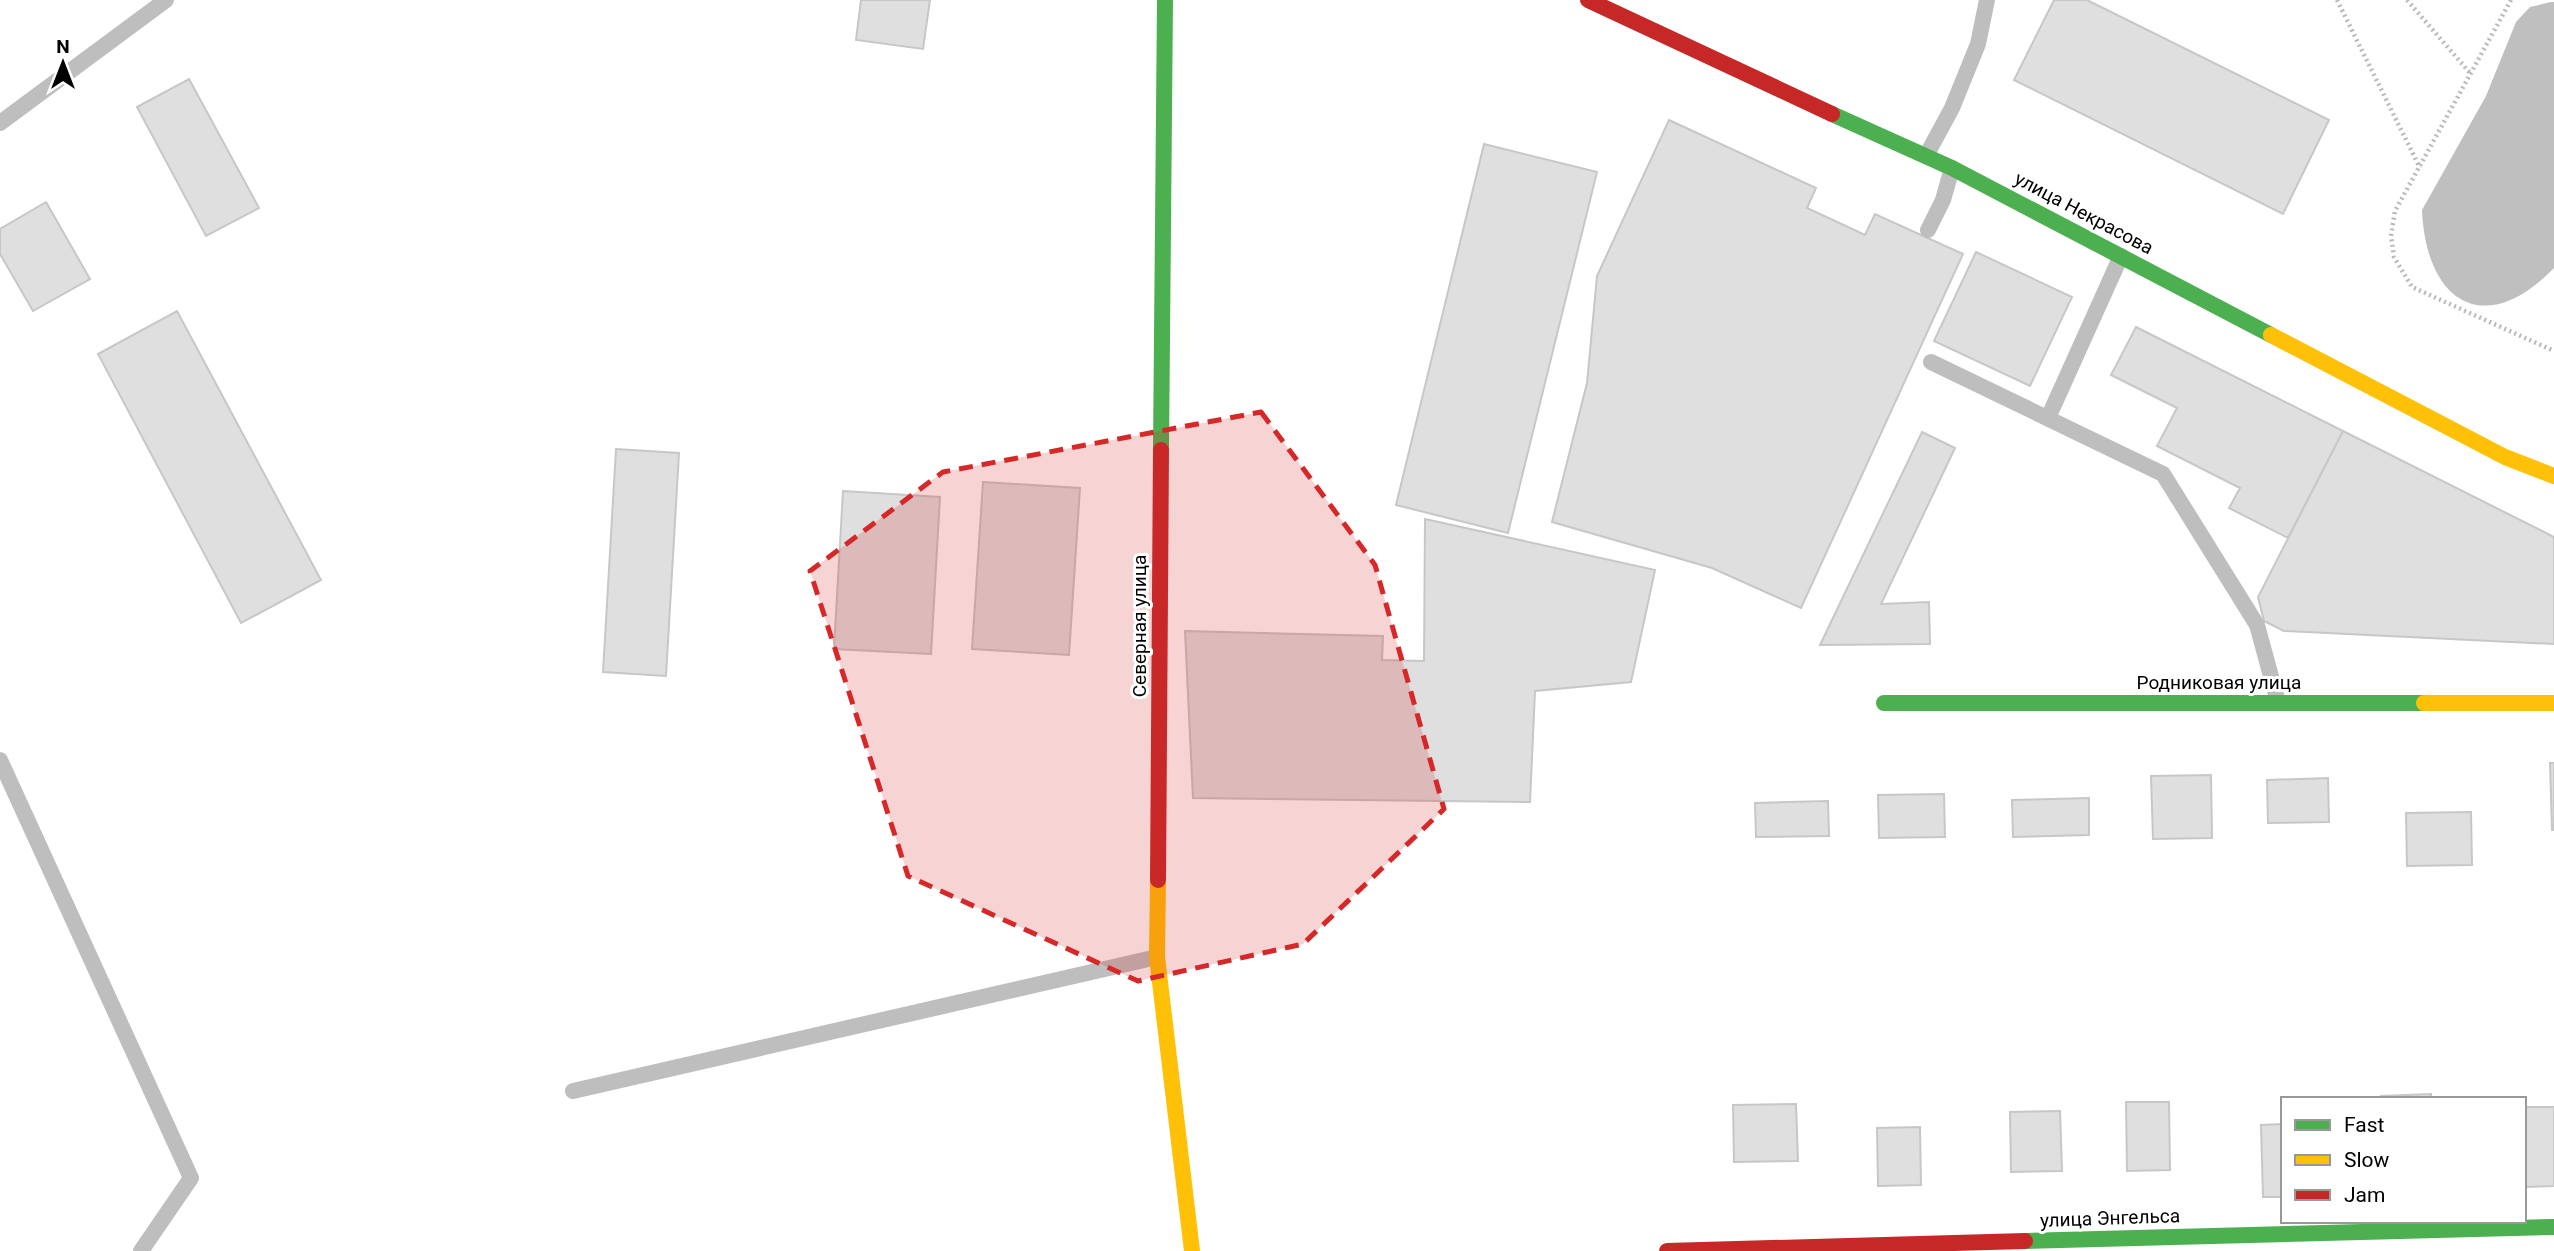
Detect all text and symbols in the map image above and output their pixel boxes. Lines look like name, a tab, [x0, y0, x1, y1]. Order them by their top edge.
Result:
north arrow	[28, 28, 98, 98]
text: N	[56, 35, 70, 58]
street label: улица Некрасова	[2011, 167, 2157, 259]
street label: Северная улица	[1128, 555, 1151, 697]
street label: Родниковая улица	[2137, 671, 2301, 694]
legend	[2281, 1097, 2526, 1223]
text: Fast	[2344, 1113, 2385, 1137]
text: Slow	[2344, 1148, 2390, 1172]
text: Jam	[2344, 1183, 2385, 1207]
street label: улица Энгельса	[2040, 1204, 2180, 1232]

